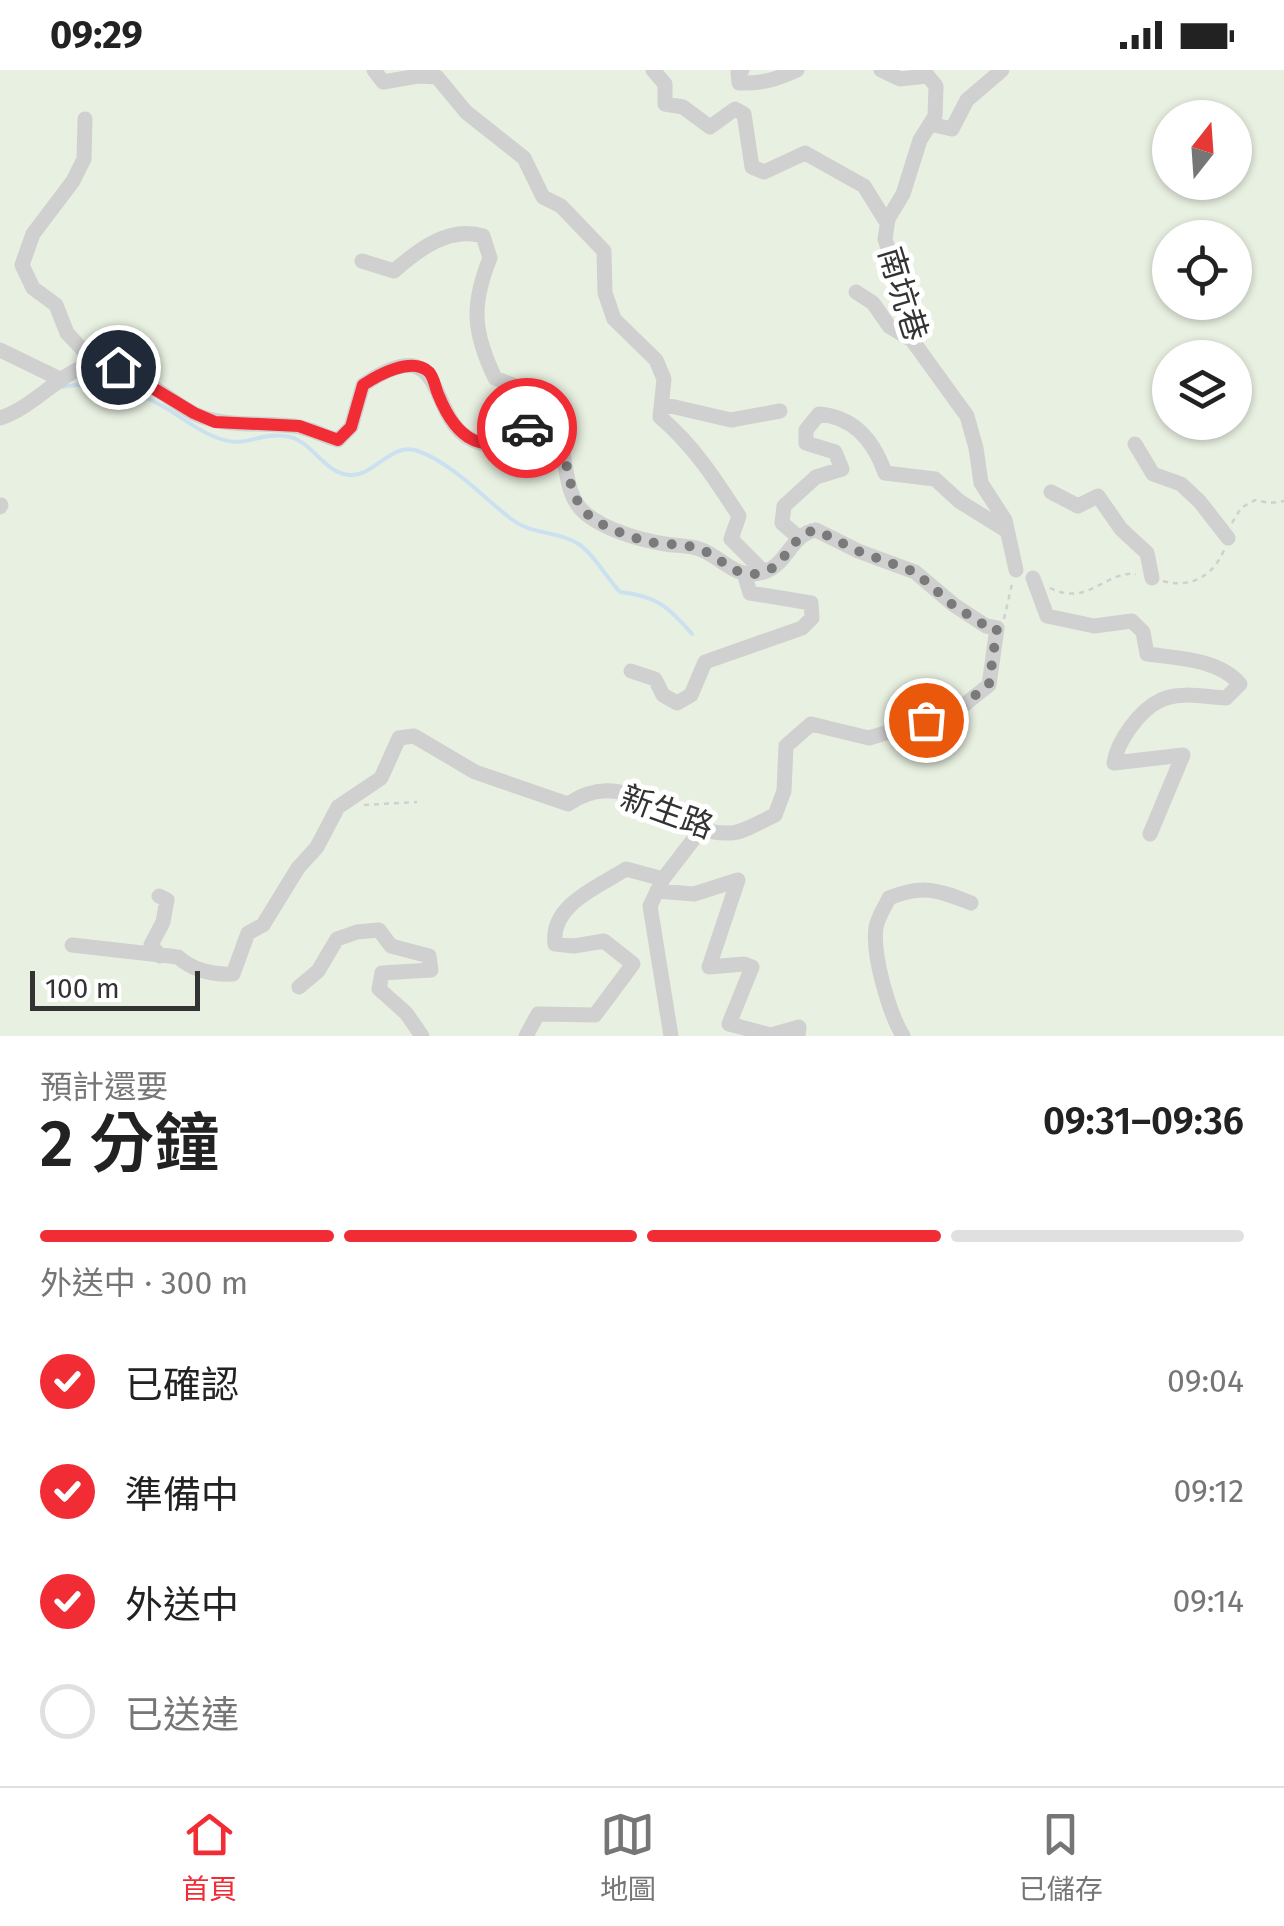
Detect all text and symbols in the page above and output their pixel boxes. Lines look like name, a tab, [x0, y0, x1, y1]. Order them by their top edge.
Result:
text: 09:29	[50, 12, 143, 58]
north arrow	[1152, 100, 1252, 200]
map controls	[1152, 100, 1252, 440]
button: locate	[1152, 220, 1252, 320]
street label: 南坑巷	[871, 243, 935, 345]
pin	[76, 325, 161, 410]
icon: home	[91, 340, 146, 395]
button: layers	[1152, 340, 1252, 440]
courier	[477, 378, 577, 478]
icon: car	[500, 401, 555, 456]
pin	[884, 678, 969, 763]
icon: bag	[899, 693, 954, 748]
street label: 新生路	[615, 778, 719, 846]
scale bar	[30, 966, 200, 1010]
text: 100 m	[45, 972, 120, 1005]
text: 預計還要	[40, 1068, 168, 1106]
text: 09:31–09:36	[1043, 1098, 1244, 1144]
text: 2 分鐘	[40, 1105, 219, 1183]
text: 外送中 · 300 m	[40, 1264, 248, 1302]
icon: check	[40, 1354, 95, 1409]
text: 已確認	[125, 1362, 239, 1408]
text: 09:04	[1167, 1362, 1244, 1400]
icon: check	[40, 1464, 95, 1519]
text: 準備中	[125, 1472, 239, 1518]
text: 09:12	[1174, 1472, 1244, 1510]
icon: check	[40, 1574, 95, 1629]
text: 外送中	[125, 1582, 239, 1628]
text: 09:14	[1172, 1582, 1244, 1620]
text: 已送達	[125, 1692, 239, 1738]
tab: 首頁	[181, 1807, 237, 1907]
tab: 地圖	[600, 1807, 656, 1907]
tab: 已儲存	[1019, 1807, 1103, 1907]

